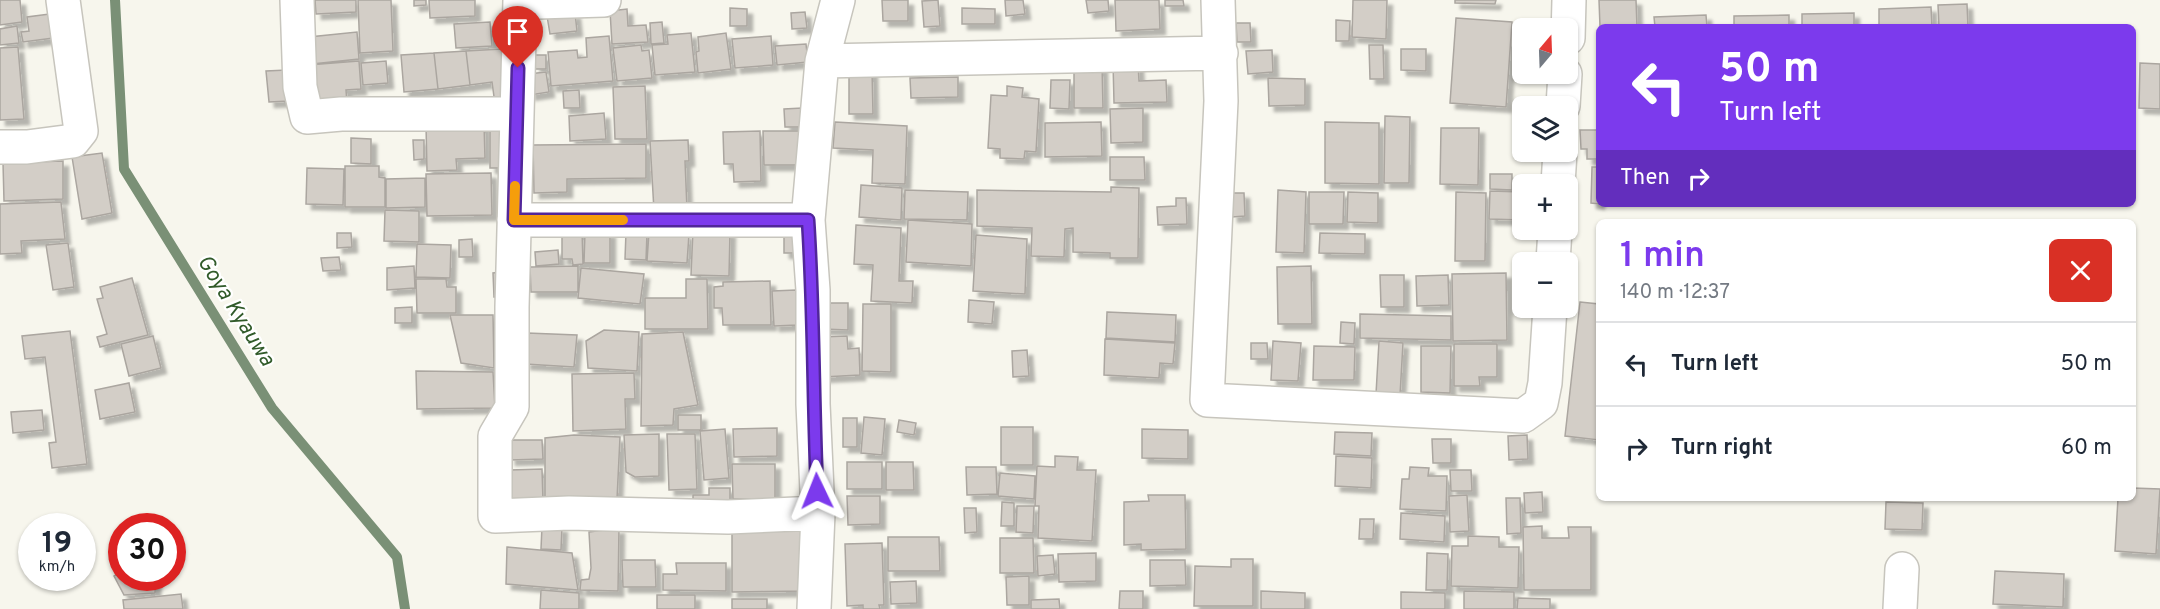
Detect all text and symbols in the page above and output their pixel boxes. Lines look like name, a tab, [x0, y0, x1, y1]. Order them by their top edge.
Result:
pin	[492, 6, 543, 68]
icon: arrive	[501, 15, 534, 48]
north arrow	[1512, 18, 1578, 84]
map controls	[1512, 18, 1578, 318]
text: 50 m	[1719, 44, 1820, 97]
icon: left	[1620, 48, 1698, 126]
button: layers	[1512, 96, 1578, 162]
text: Turn left	[1719, 96, 1821, 130]
icon: right	[1682, 162, 1715, 195]
text: Then	[1620, 165, 1670, 192]
button: +	[1512, 174, 1578, 240]
text: 1 min	[1620, 234, 1705, 280]
button: close	[2049, 239, 2112, 302]
water label: Goya Kyauwa	[190, 250, 280, 372]
button: −	[1512, 252, 1578, 318]
text: 140 m · 12:37	[1620, 280, 1730, 306]
icon: left	[1620, 348, 1653, 381]
text: Turn left	[1671, 351, 1759, 378]
text: 50 m	[2060, 351, 2112, 378]
icon: right	[1620, 432, 1653, 465]
text: Turn right	[1671, 435, 1773, 462]
text: 60 m	[2061, 435, 2112, 462]
position arrow	[785, 459, 849, 523]
speed limit sign: 30	[108, 513, 186, 591]
text: 19	[42, 526, 72, 563]
text: km/h	[39, 558, 75, 577]

